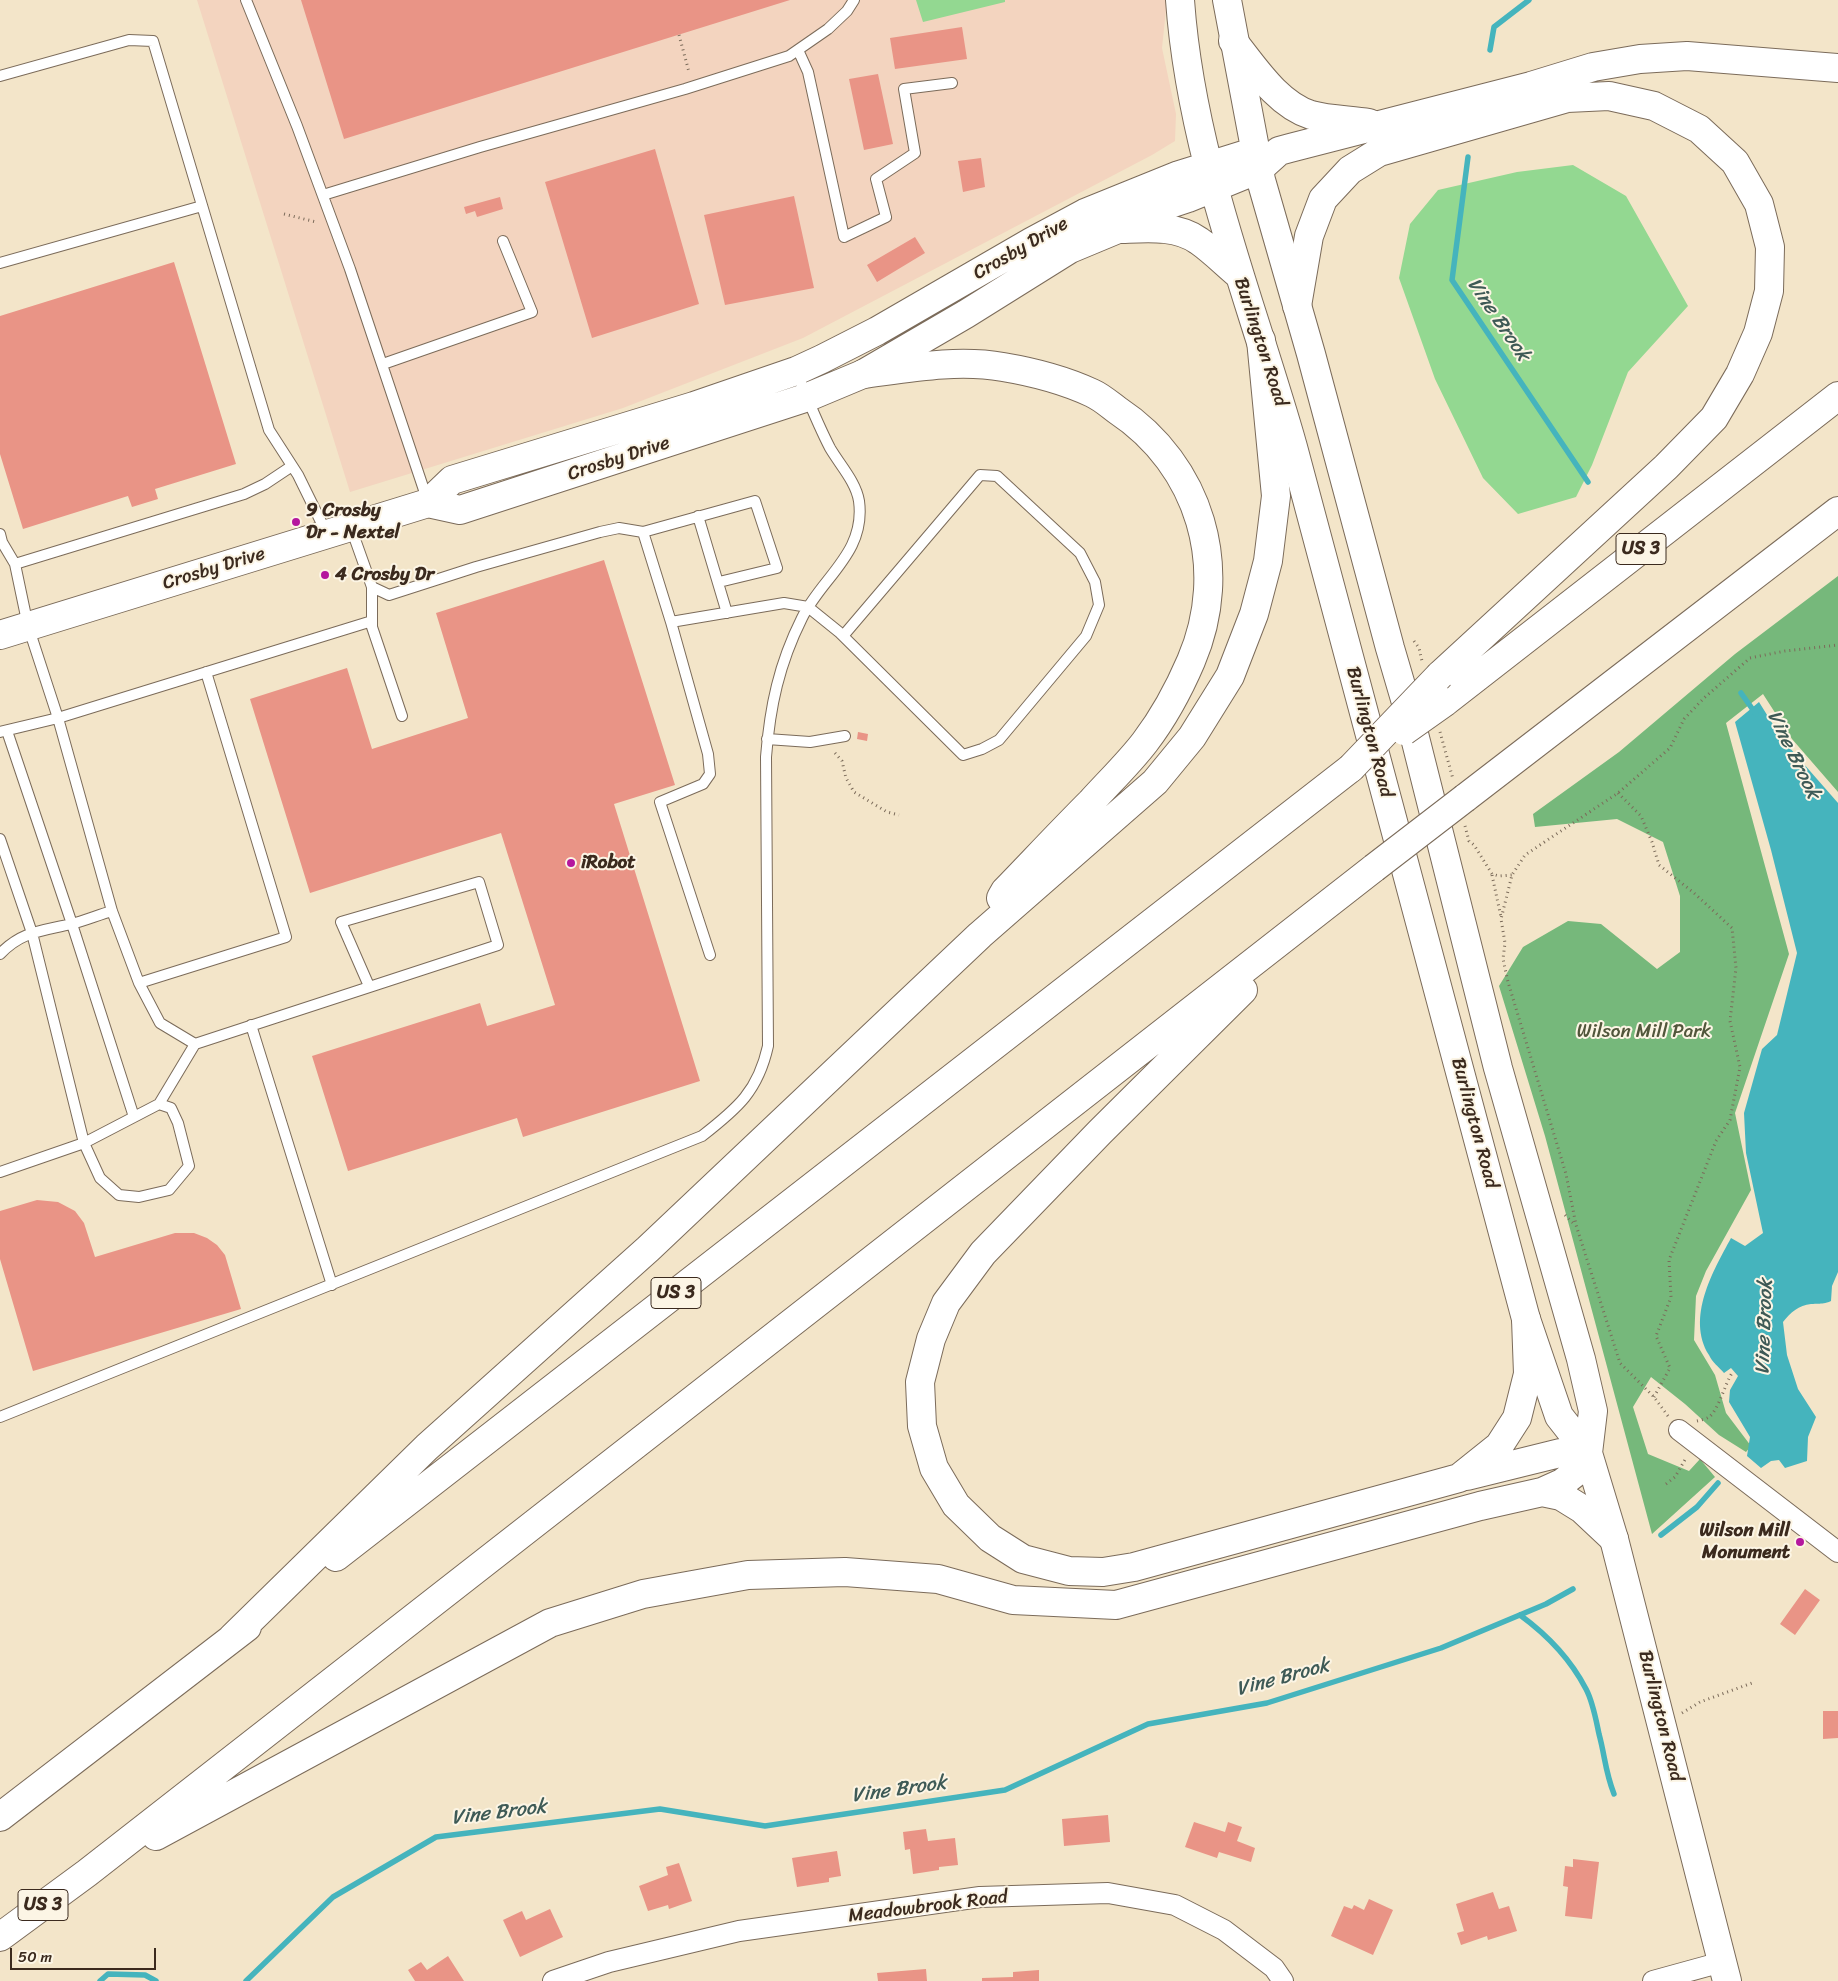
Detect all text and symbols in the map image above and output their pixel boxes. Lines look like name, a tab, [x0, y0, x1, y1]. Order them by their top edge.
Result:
street label: Crosby Drive	[969, 213, 1073, 285]
water label: Vine Brook	[1461, 274, 1535, 366]
street label: Burlington Road	[1228, 275, 1292, 409]
street label: Crosby Drive	[565, 432, 673, 486]
place label: 9 Crosby Dr - Nextel	[306, 500, 400, 544]
marker: 9 Crosby Dr - Nextel	[290, 516, 302, 528]
road number: US 3	[1616, 534, 1666, 564]
street label: Crosby Drive	[160, 543, 268, 595]
place label: 4 Crosby Dr	[335, 564, 434, 586]
marker: 4 Crosby Dr	[319, 569, 331, 581]
street label: Burlington Road	[1341, 664, 1397, 800]
water label: Vine Brook	[1761, 707, 1825, 803]
place label: iRobot	[581, 852, 636, 874]
marker: iRobot	[565, 857, 577, 869]
park label: Wilson Mill Park	[1577, 1021, 1711, 1043]
street label: Burlington Road	[1446, 1055, 1502, 1191]
road number: US 3	[651, 1278, 701, 1309]
water label: Vine Brook	[1751, 1279, 1779, 1375]
place label: Wilson Mill Monument	[1699, 1520, 1790, 1564]
marker: Wilson Mill Monument	[1794, 1536, 1806, 1548]
street label: Burlington Road	[1633, 1648, 1687, 1784]
water label: Vine Brook	[1234, 1654, 1332, 1702]
water label: Vine Brook	[850, 1771, 948, 1809]
water label: Vine Brook	[450, 1795, 548, 1831]
street label: Meadowbrook Road	[847, 1886, 1009, 1928]
road number: US 3	[18, 1890, 68, 1920]
scale bar	[12, 1938, 159, 1970]
text: 50 m	[18, 1944, 52, 1970]

